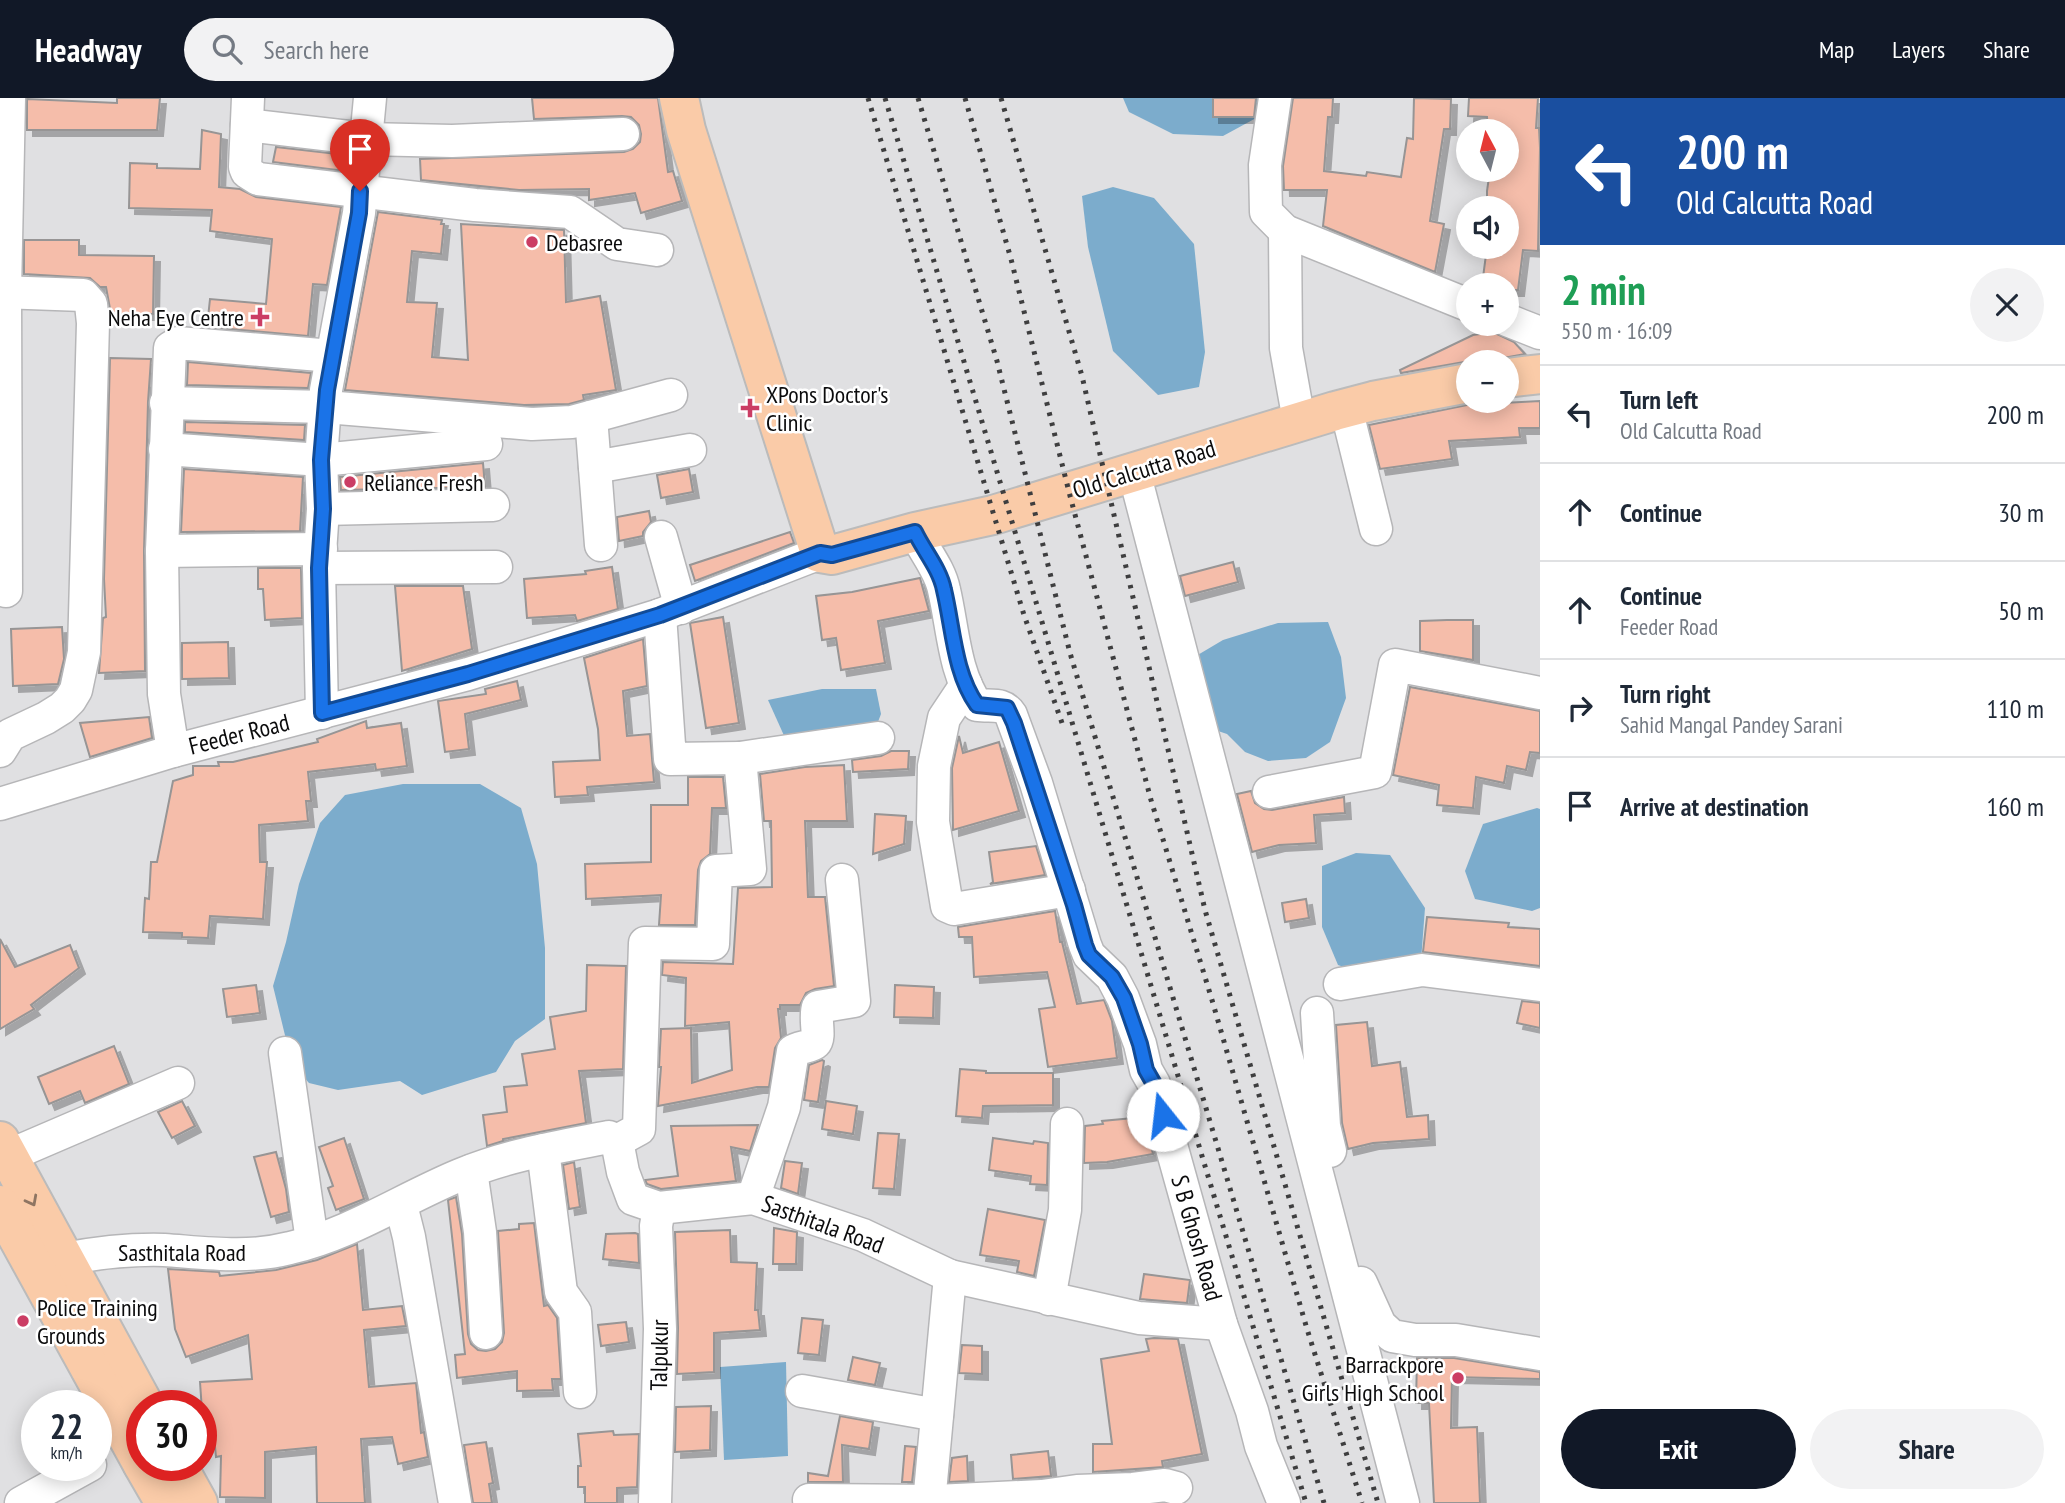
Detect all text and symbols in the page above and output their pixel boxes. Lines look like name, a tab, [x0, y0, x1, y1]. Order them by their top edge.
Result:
search box	[184, 18, 674, 81]
text: Headway	[35, 28, 142, 71]
icon: search	[208, 30, 246, 68]
text: Search here	[264, 33, 369, 66]
text: Map	[1819, 34, 1854, 65]
text: Layers	[1892, 34, 1945, 65]
text: Share	[1983, 34, 2030, 65]
pin	[330, 119, 390, 191]
north arrow	[1456, 119, 1519, 182]
map controls	[1456, 119, 1519, 413]
text: 200 m	[1676, 119, 1789, 183]
icon: left	[1561, 126, 1652, 217]
icon: arrive	[341, 130, 379, 168]
text: Old Calcutta Road	[1676, 181, 1873, 223]
button: sound	[1456, 196, 1519, 259]
place label: Debasree	[546, 227, 623, 258]
marker: Debasree	[524, 234, 540, 250]
text: 2 min	[1561, 262, 1646, 317]
button: close	[1970, 268, 2044, 342]
button: +	[1456, 273, 1519, 336]
place label: Neha Eye Centre	[108, 302, 244, 333]
marker: Neha Eye Centre	[250, 307, 270, 327]
text: 550 m · 16:09	[1561, 316, 1673, 345]
button: −	[1456, 350, 1519, 413]
place label: XPons Doctor's Clinic	[766, 379, 888, 438]
text: Turn left	[1620, 383, 1698, 416]
icon: left	[1561, 395, 1599, 433]
marker: XPons Doctor's Clinic	[740, 398, 760, 418]
text: 200 m	[1986, 398, 2044, 431]
text: Old Calcutta Road	[1620, 416, 1762, 445]
street label: Old Calcutta Road	[1069, 433, 1219, 505]
place label: Reliance Fresh	[364, 467, 484, 498]
marker: Reliance Fresh	[342, 474, 358, 490]
icon: ahead	[1561, 493, 1599, 531]
text: Continue	[1620, 496, 1702, 529]
text: 30 m	[1998, 496, 2044, 529]
text: Continue	[1620, 579, 1702, 612]
icon: ahead	[1561, 591, 1599, 629]
text: 50 m	[1998, 594, 2044, 627]
text: Feeder Road	[1620, 612, 1718, 641]
text: Turn right	[1620, 677, 1711, 710]
icon: right	[1561, 689, 1599, 727]
text: 110 m	[1986, 692, 2044, 725]
street label: Feeder Road	[186, 707, 292, 761]
text: Sahid Mangal Pandey Sarani	[1620, 710, 1843, 739]
icon: arrive	[1561, 787, 1599, 825]
text: Arrive at destination	[1620, 790, 1809, 823]
text: 160 m	[1986, 790, 2044, 823]
position arrow	[1126, 1078, 1200, 1152]
street label: S B Ghosh Road	[1164, 1172, 1230, 1304]
street label: Sasthitala Road	[758, 1188, 888, 1260]
one-way arrow	[24, 1194, 38, 1206]
street label: Sasthitala Road	[118, 1237, 246, 1268]
place label: Police Training Grounds	[37, 1292, 158, 1351]
marker: Police Training Grounds	[15, 1313, 31, 1329]
street label: Talpukur	[643, 1319, 675, 1391]
place label: Barrackpore Girls High School	[1302, 1349, 1444, 1408]
marker: Barrackpore Girls High School	[1450, 1370, 1466, 1386]
speed limit sign: 30	[126, 1390, 217, 1481]
text: 22	[50, 1403, 83, 1449]
button: Exit	[1561, 1409, 1796, 1489]
button: Share	[1810, 1409, 2044, 1489]
text: km/h	[51, 1441, 82, 1464]

